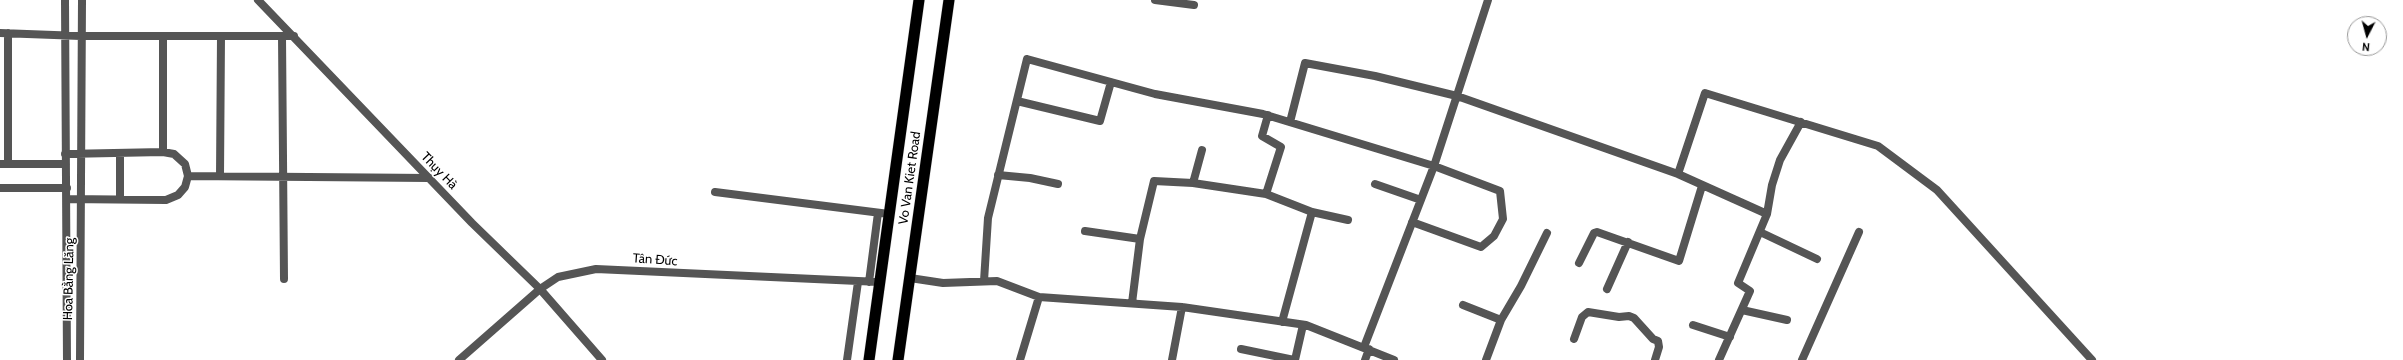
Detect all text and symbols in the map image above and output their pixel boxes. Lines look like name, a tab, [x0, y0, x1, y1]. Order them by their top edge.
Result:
north arrow	[2347, 16, 2387, 56]
text: N	[2361, 40, 2370, 54]
street label: Vo Van Kiet Road	[896, 131, 924, 225]
street label: Thụy Hà	[418, 149, 460, 193]
street label: Hoa Bằng Lăng	[60, 238, 78, 320]
street label: Tân Đức	[632, 251, 678, 269]

